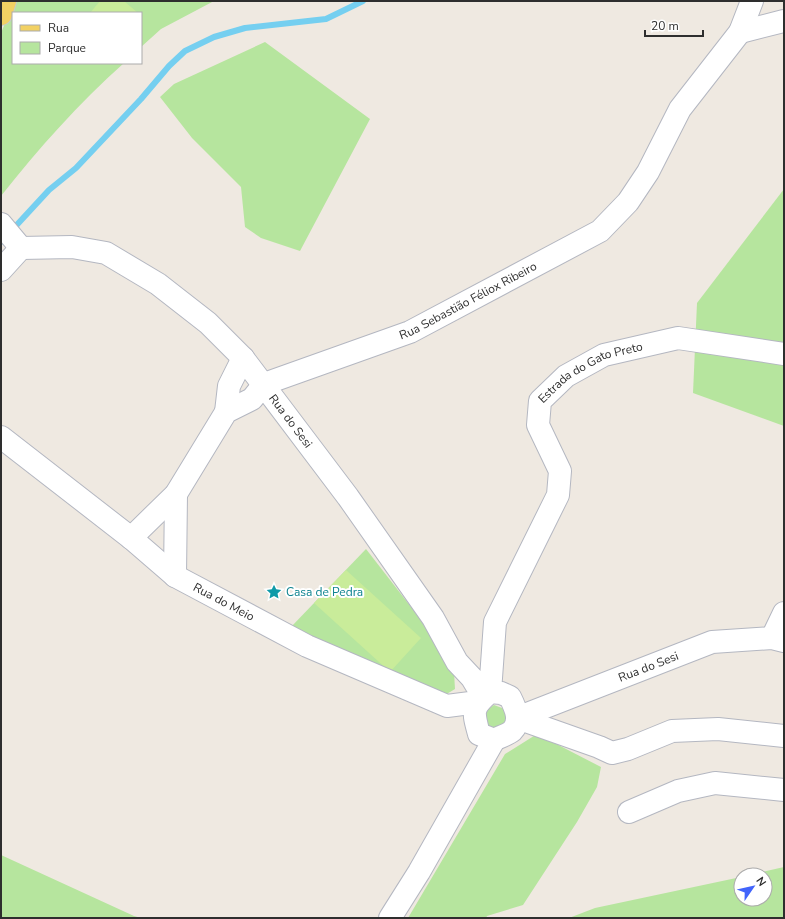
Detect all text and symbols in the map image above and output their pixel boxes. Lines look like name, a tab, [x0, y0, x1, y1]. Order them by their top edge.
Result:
legend	[12, 12, 142, 64]
scale bar	[645, 12, 703, 38]
text: 20 m	[651, 18, 679, 34]
text: Rua	[48, 20, 69, 36]
text: Parque	[48, 40, 86, 56]
street label: Rua Sebastião Féliox Ribeiro	[397, 258, 540, 343]
street label: Estrada do Gato Preto	[535, 338, 644, 407]
street label: Rua do Sesi	[265, 391, 316, 451]
street label: Rua do Meio	[190, 579, 257, 625]
place icon: Casa de Pedra	[265, 583, 283, 601]
place label: Casa de Pedra	[286, 584, 363, 600]
street label: Rua do Sesi	[616, 648, 681, 686]
north arrow	[733, 867, 773, 907]
text: N	[752, 874, 769, 889]

